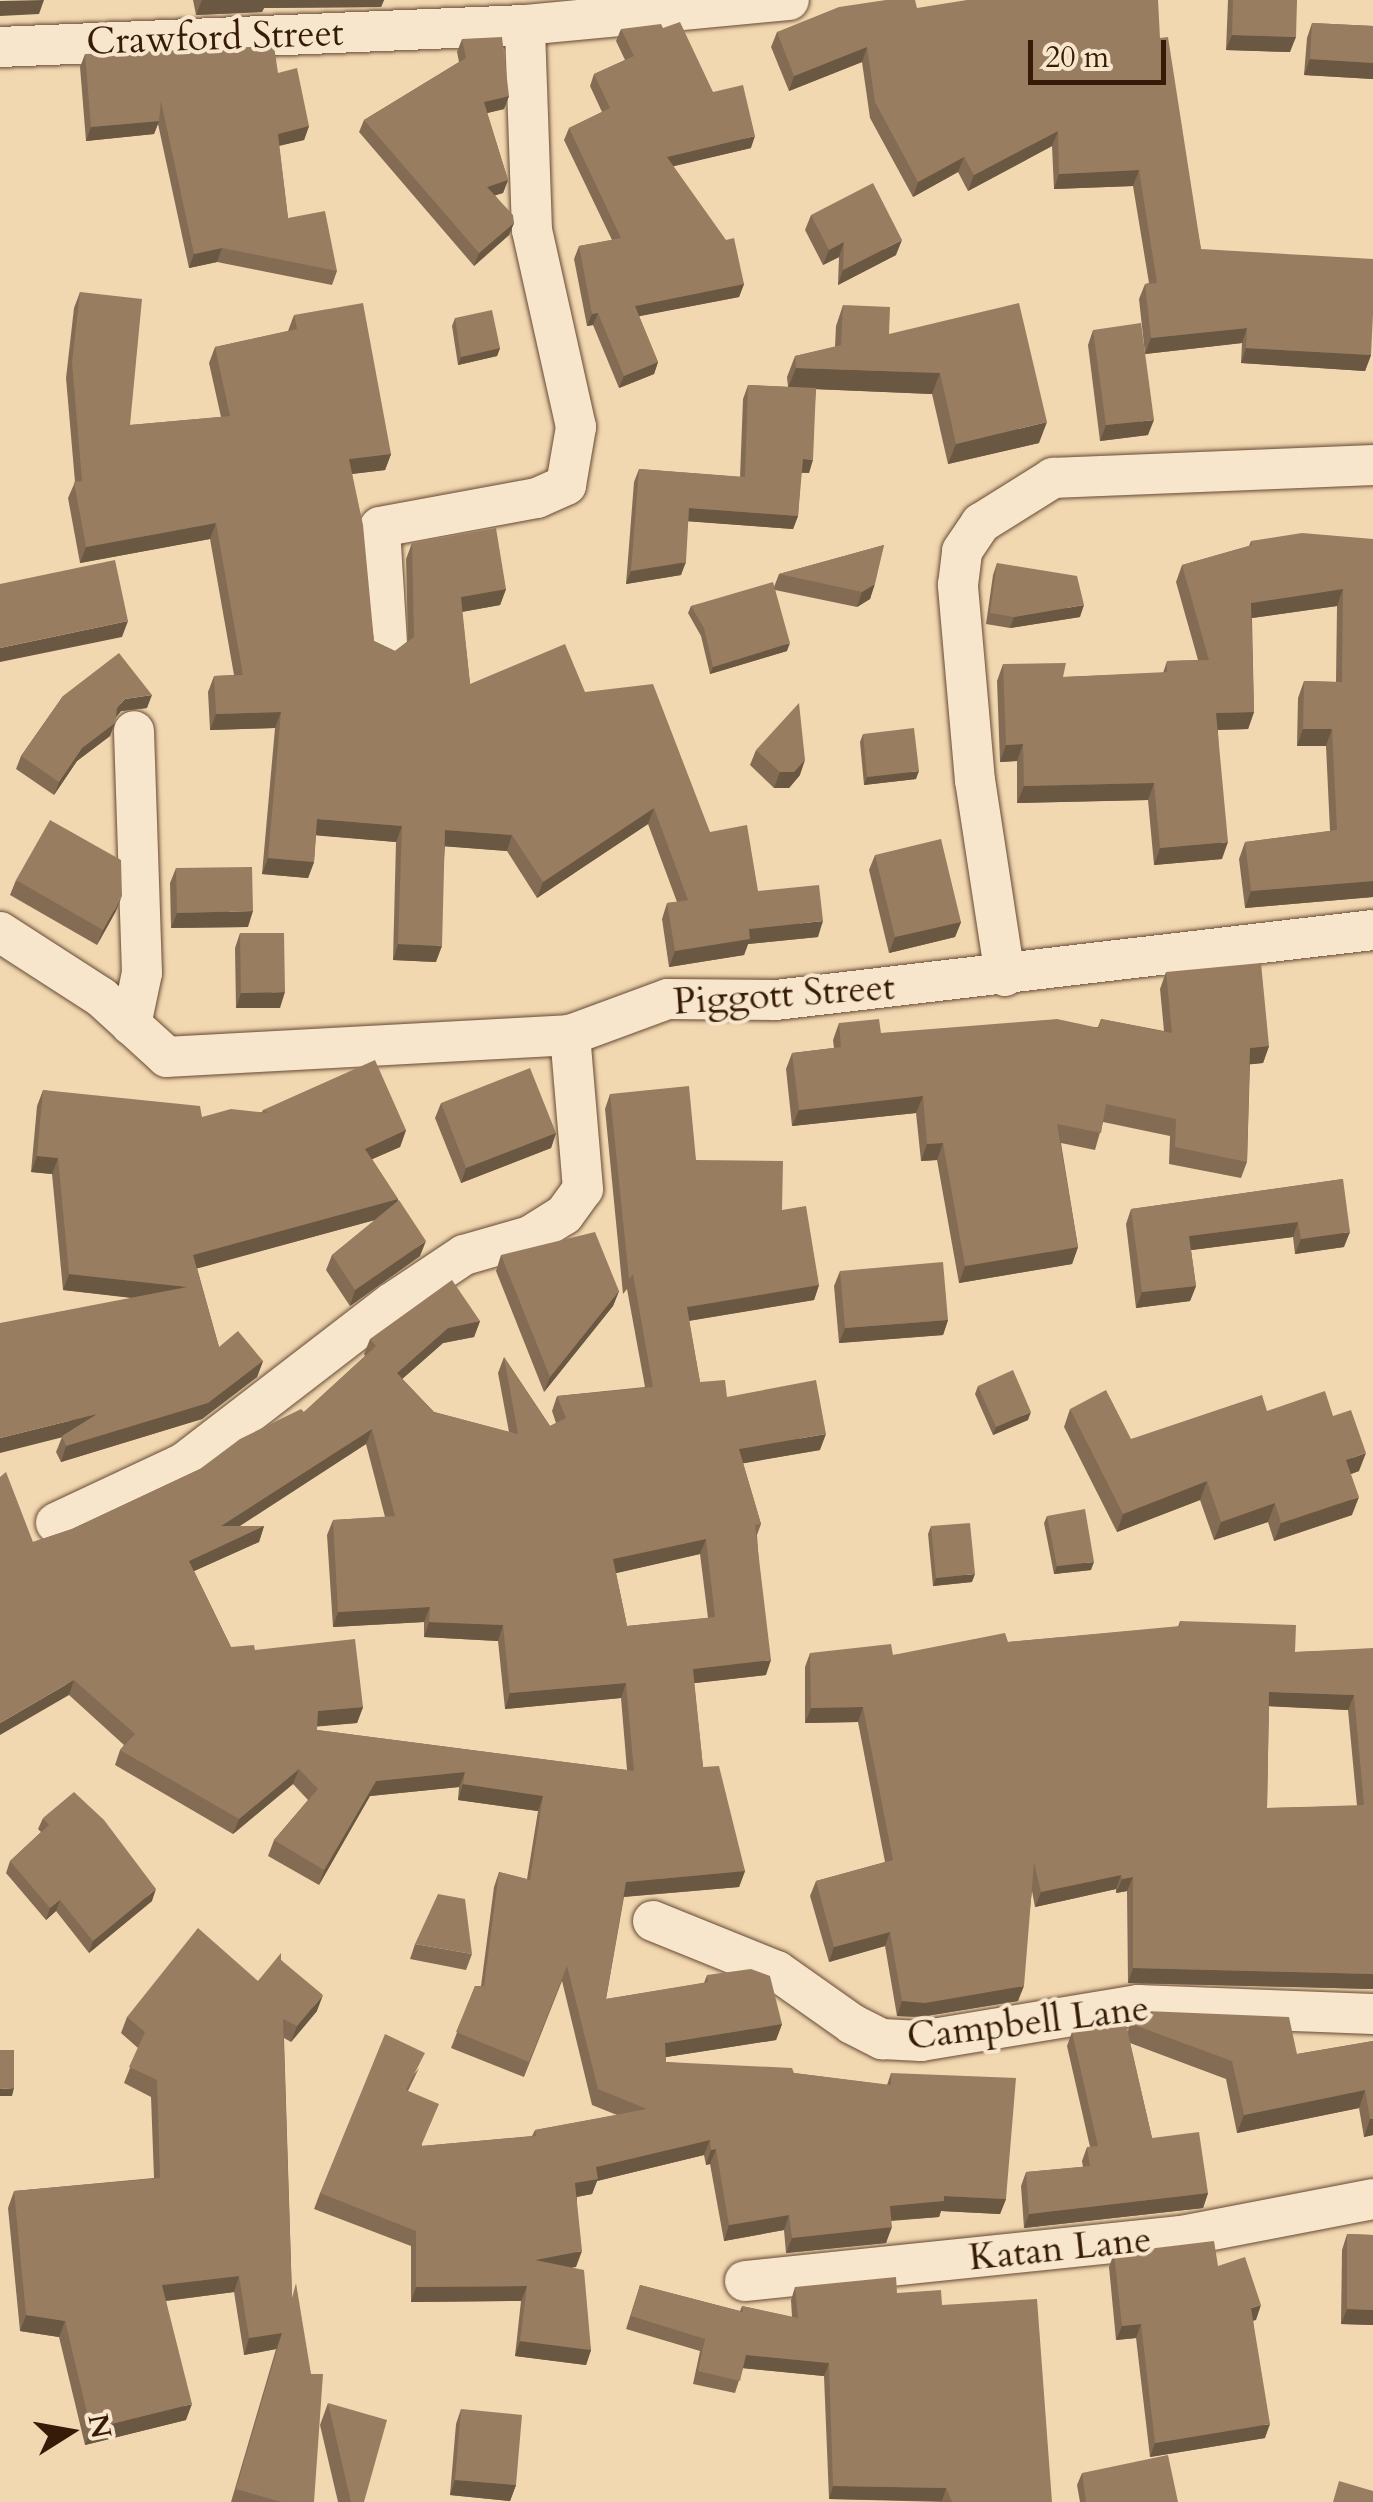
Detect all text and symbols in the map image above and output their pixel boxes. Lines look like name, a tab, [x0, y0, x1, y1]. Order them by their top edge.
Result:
street label: Crawford Street	[85, 11, 345, 65]
scale bar	[1033, 20, 1170, 82]
text: 20 m	[1045, 37, 1109, 78]
street label: Piggott Street	[672, 965, 896, 1025]
street label: Campbell Lane	[904, 1986, 1152, 2060]
street label: Katan Lane	[967, 2217, 1153, 2281]
north arrow	[20, 2382, 120, 2482]
text: N	[78, 2411, 120, 2442]

